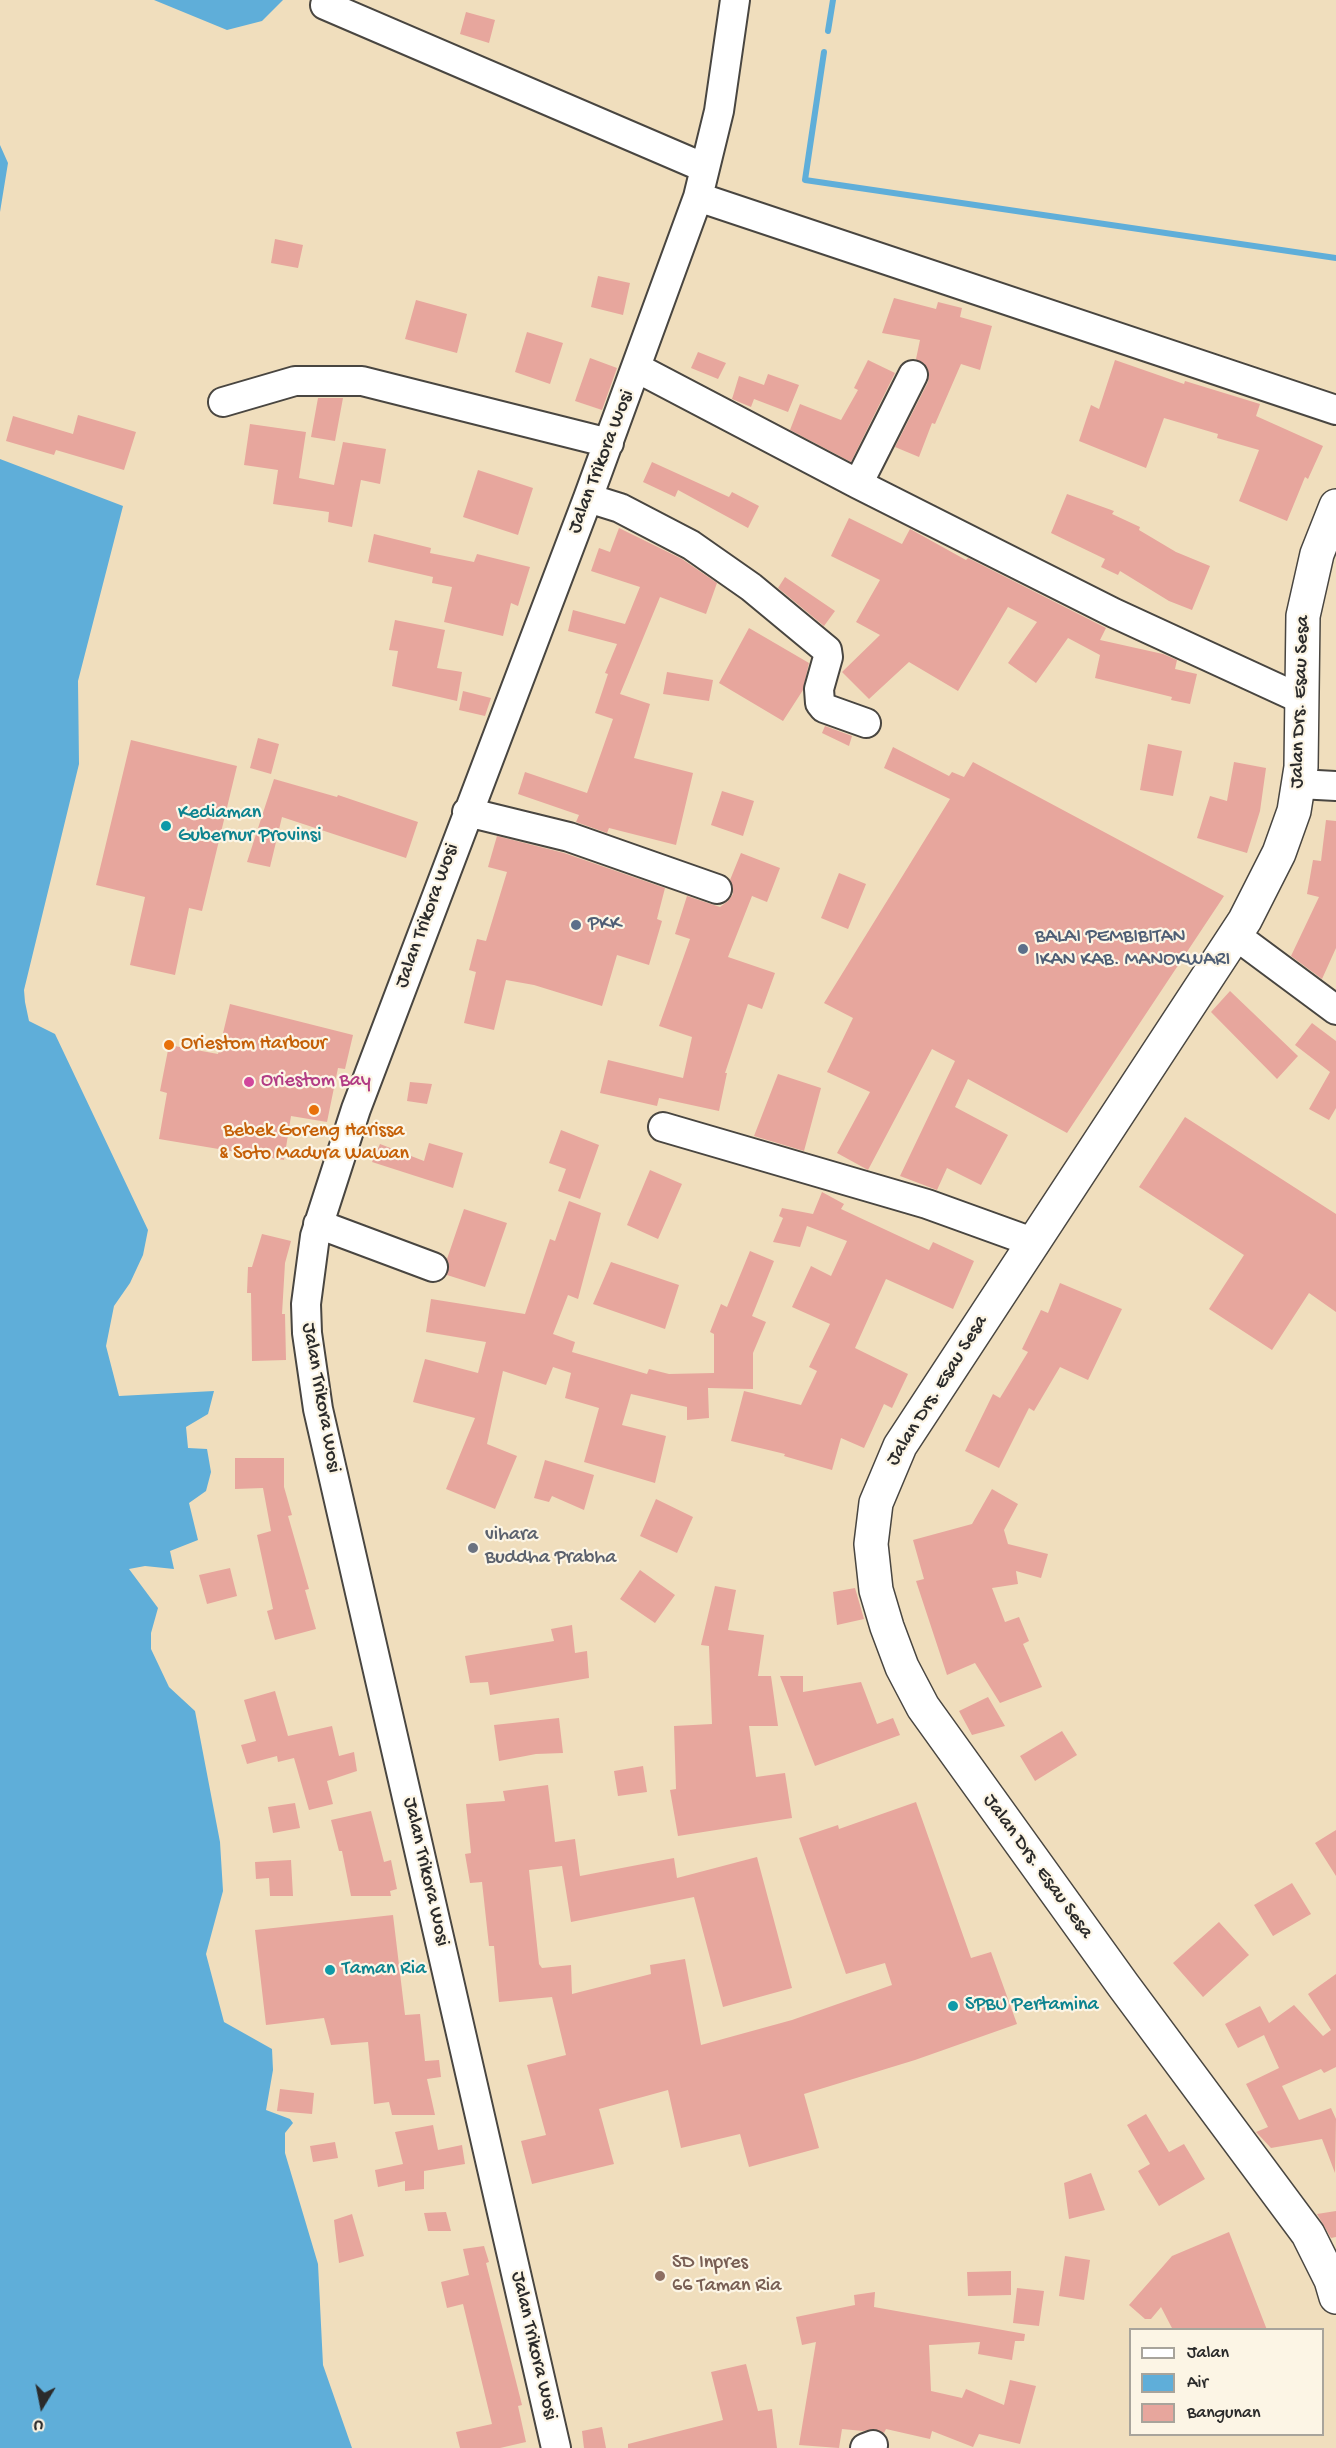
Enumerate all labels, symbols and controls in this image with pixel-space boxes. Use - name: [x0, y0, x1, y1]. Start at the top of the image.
- street label: Jalan Trikora Wosi: [564, 387, 640, 537]
- street label: Jalan Drs. Esau Sesa: [1286, 615, 1316, 789]
- place label: Kediaman Gubernur Provinsi: [178, 802, 322, 849]
- marker: Kediaman Gubernur Provinsi: [159, 819, 173, 833]
- street label: Jalan Trikora Wosi: [391, 841, 465, 991]
- place label: PKK: [588, 913, 621, 937]
- marker: PKK: [569, 918, 583, 932]
- place label: BALAI PEMBIBITAN IKAN KAB. MANOKWARI: [1035, 926, 1230, 973]
- marker: BALAI PEMBIBITAN IKAN KAB. MANOKWARI: [1016, 942, 1030, 956]
- place label: Oriestom Harbour: [181, 1033, 327, 1057]
- marker: Oriestom Harbour: [162, 1038, 176, 1052]
- place label: Oriestom Bay: [261, 1070, 371, 1094]
- marker: Oriestom Bay: [242, 1075, 256, 1089]
- marker: Bebek Goreng Harissa & Soto Madura Wawan: [307, 1103, 321, 1117]
- place label: Bebek Goreng Harissa & Soto Madura Wawan: [219, 1120, 409, 1167]
- street label: Jalan Drs. Esau Sesa: [882, 1311, 994, 1471]
- street label: Jalan Trikora Wosi: [295, 1321, 345, 1475]
- place label: vihara Buddha Prabha: [485, 1524, 616, 1571]
- marker: vihara Buddha Prabha: [466, 1541, 480, 1555]
- street label: Jalan Drs. Esau Sesa: [976, 1790, 1098, 1944]
- street label: Jalan Trikora Wosi: [396, 1795, 454, 1949]
- place label: Taman Ria: [342, 1958, 426, 1982]
- marker: Taman Ria: [323, 1963, 337, 1977]
- place label: SPBU Pertamina: [965, 1994, 1099, 2018]
- marker: SPBU Pertamina: [946, 1999, 960, 2013]
- place label: SD Inpres 66 Taman Ria: [672, 2252, 781, 2299]
- street label: Jalan Trikora Wosi: [504, 2269, 562, 2423]
- marker: SD Inpres 66 Taman Ria: [653, 2269, 667, 2283]
- legend: [1129, 2328, 1324, 2436]
- text: Jalan: [1187, 2343, 1229, 2364]
- text: Air: [1187, 2373, 1208, 2394]
- north arrow: [12, 2376, 72, 2436]
- text: Bangunan: [1187, 2403, 1261, 2424]
- text: U: [33, 2414, 45, 2434]

